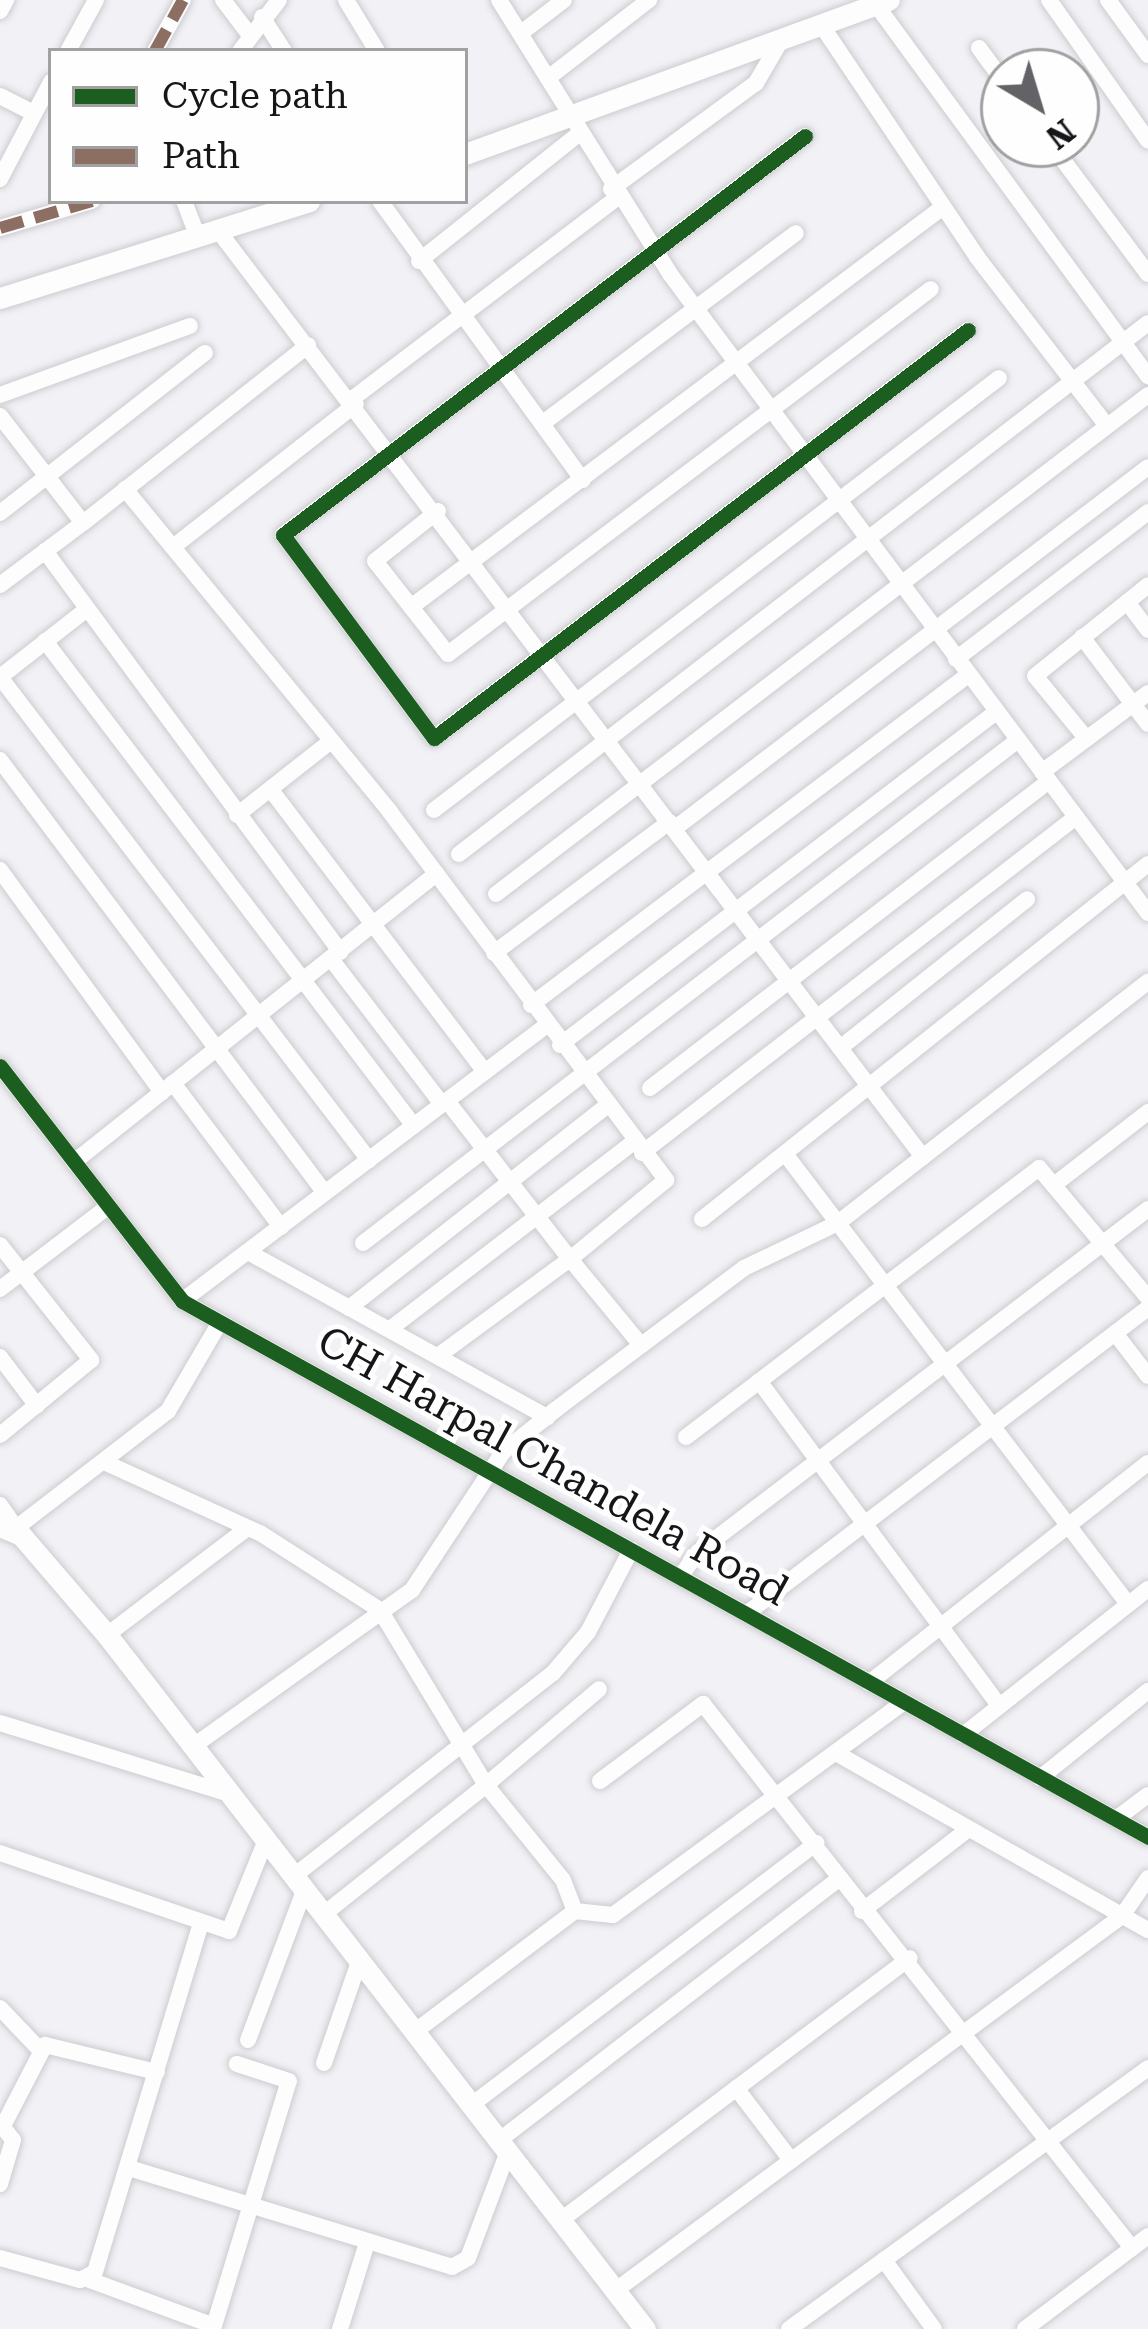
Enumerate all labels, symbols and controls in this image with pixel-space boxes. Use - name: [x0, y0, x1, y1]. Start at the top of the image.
- legend: [48, 48, 468, 204]
- north arrow: [980, 48, 1100, 168]
- text: Cycle path: [162, 75, 348, 117]
- text: N: [1039, 111, 1083, 158]
- text: Path: [162, 135, 240, 177]
- street label: CH Harpal Chandela Road: [309, 1315, 797, 1617]

